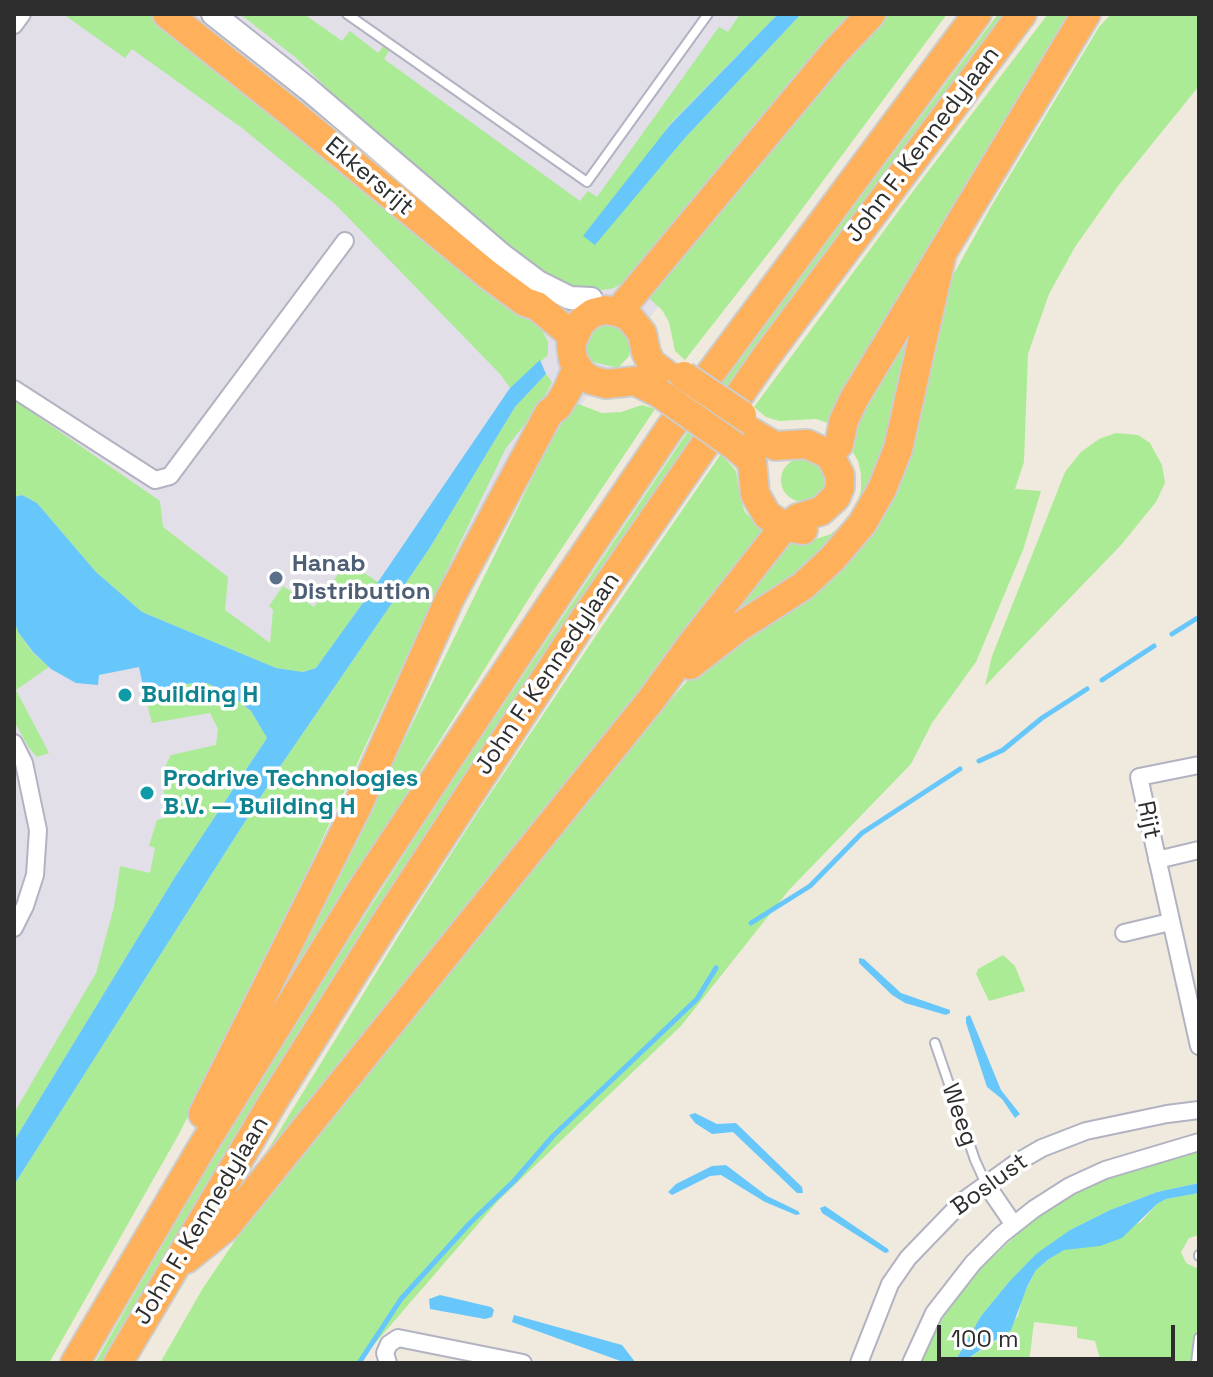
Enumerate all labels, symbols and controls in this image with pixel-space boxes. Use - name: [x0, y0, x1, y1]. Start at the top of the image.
- street label: John F. Kennedylaan: [840, 41, 1006, 249]
- street label: Ekkersrijt: [319, 132, 419, 222]
- place label: Hanab Distribution: [292, 550, 430, 606]
- street label: John F. Kennedylaan: [470, 567, 626, 781]
- marker: Hanab Distribution: [267, 569, 285, 587]
- place label: Building H: [141, 681, 258, 709]
- marker: Building H: [116, 686, 134, 704]
- place label: Prodrive Technologies B.V. — Building H: [163, 765, 418, 821]
- marker: Prodrive Technologies B.V. — Building H: [138, 784, 156, 802]
- street label: Rijt: [1130, 798, 1166, 842]
- street label: Weeg: [935, 1080, 983, 1150]
- street label: John F. Kennedylaan: [128, 1112, 276, 1330]
- street label: Boslust: [946, 1148, 1034, 1222]
- scale bar: [941, 1309, 1179, 1359]
- text: 100 m: [951, 1323, 1019, 1354]

